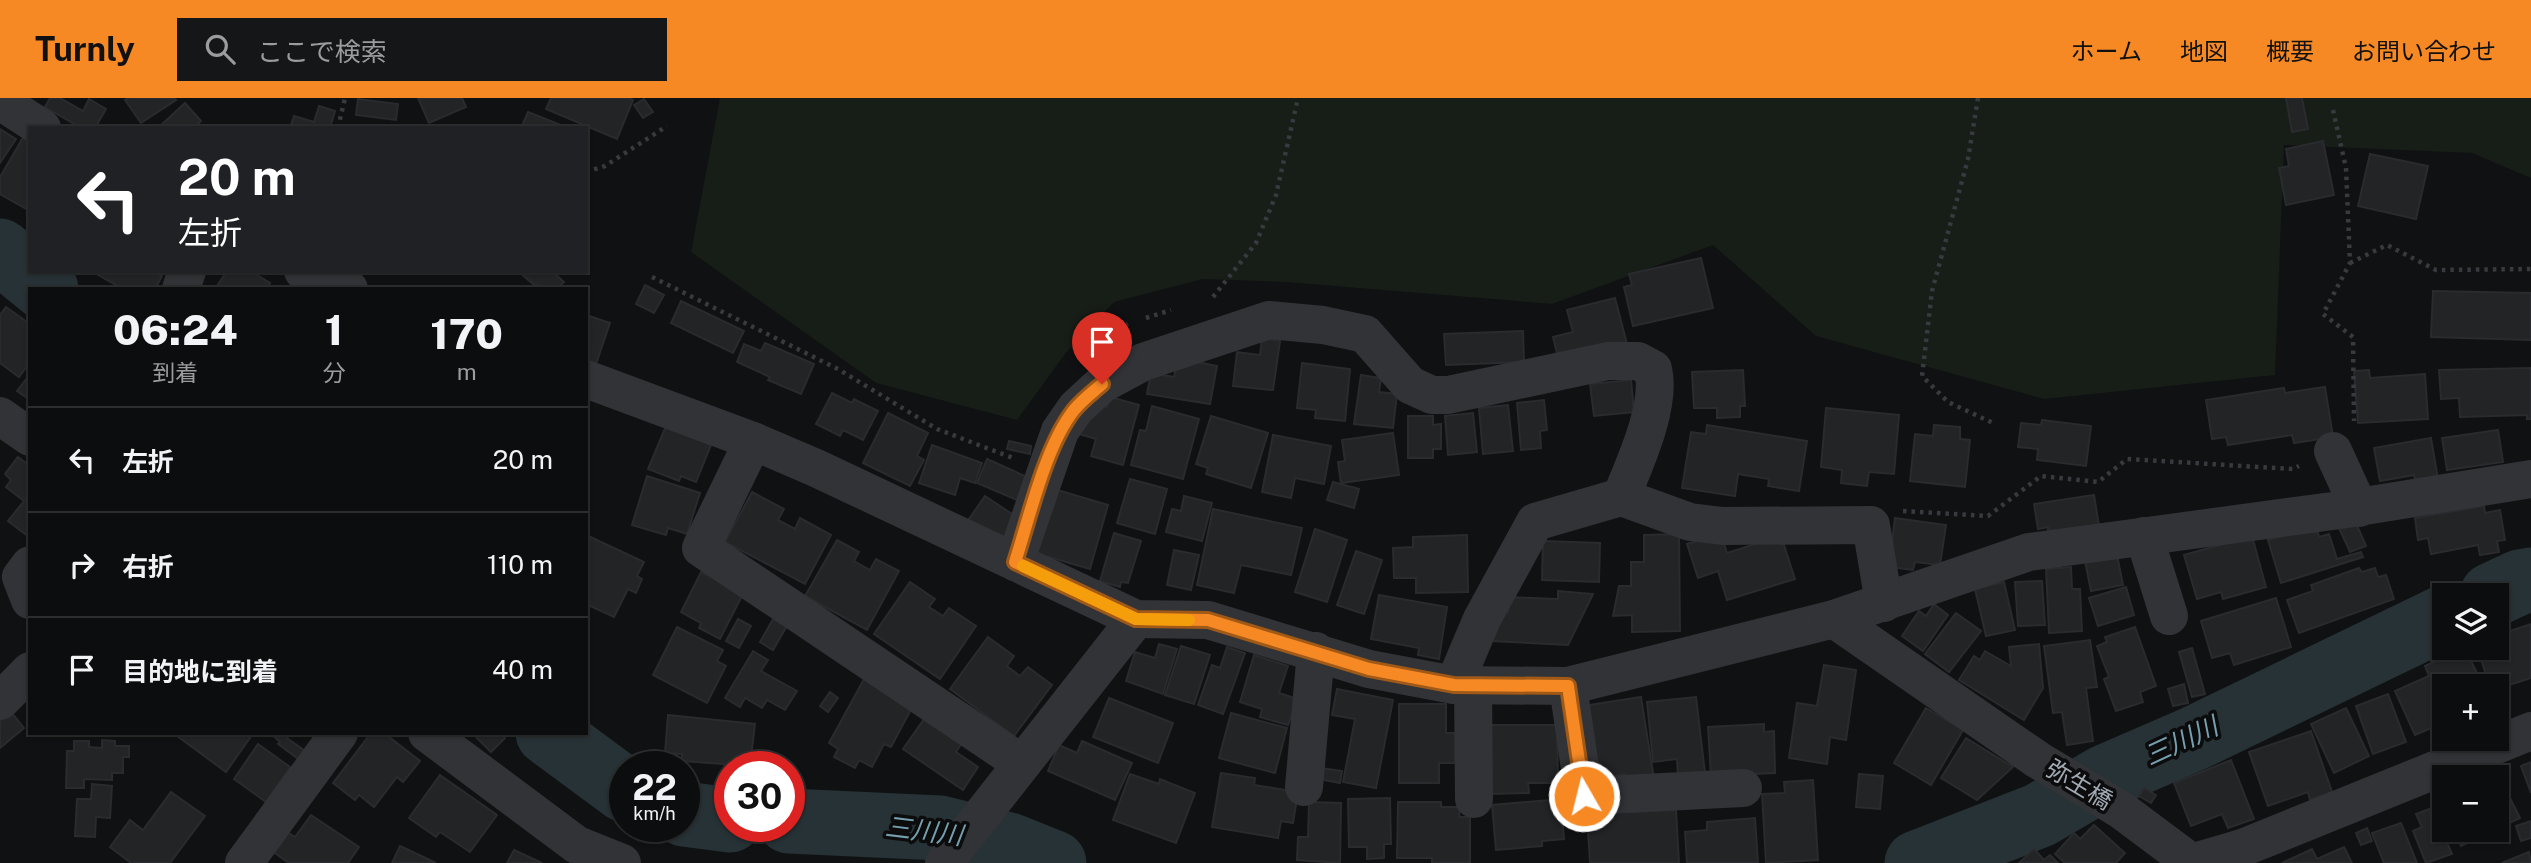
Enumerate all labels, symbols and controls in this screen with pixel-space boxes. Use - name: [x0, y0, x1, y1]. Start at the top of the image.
- search box: [177, 18, 667, 81]
- text: Turnly: [35, 30, 135, 68]
- icon: search: [201, 30, 239, 68]
- text: ここで検索: [257, 36, 387, 67]
- text: ホーム: [2071, 37, 2142, 65]
- text: 地図: [2180, 37, 2228, 65]
- text: 概要: [2266, 37, 2314, 65]
- text: お問い合わせ: [2352, 37, 2496, 65]
- text: 20 m: [178, 148, 296, 206]
- icon: left: [63, 154, 154, 245]
- text: 左折: [178, 214, 242, 251]
- text: 06:24: [113, 305, 238, 354]
- text: 1: [325, 305, 343, 354]
- text: 170: [430, 309, 503, 358]
- pin: [1072, 312, 1132, 384]
- icon: arrive: [1083, 323, 1121, 361]
- text: m: [457, 358, 477, 385]
- text: 到着: [152, 359, 198, 386]
- text: 分: [322, 359, 345, 386]
- icon: left: [63, 441, 101, 479]
- text: 20 m: [493, 444, 553, 475]
- text: 左折: [122, 446, 174, 477]
- icon: right: [63, 546, 101, 584]
- text: 110 m: [487, 549, 553, 580]
- text: 右折: [122, 551, 174, 582]
- map controls: [2432, 583, 2509, 842]
- button: layers: [2432, 583, 2509, 660]
- icon: arrive: [63, 651, 101, 689]
- text: 40 m: [492, 654, 553, 685]
- text: 目的地に到着: [122, 656, 278, 687]
- button: +: [2432, 674, 2509, 751]
- water label: 三川川: [2139, 709, 2225, 771]
- speed limit sign: 30: [714, 751, 805, 842]
- street label: 弥生橋: [2041, 754, 2118, 815]
- position arrow: [1547, 759, 1621, 833]
- button: −: [2432, 765, 2509, 842]
- text: 22: [632, 767, 677, 808]
- text: km/h: [633, 803, 676, 824]
- water label: 三川川: [883, 810, 968, 851]

